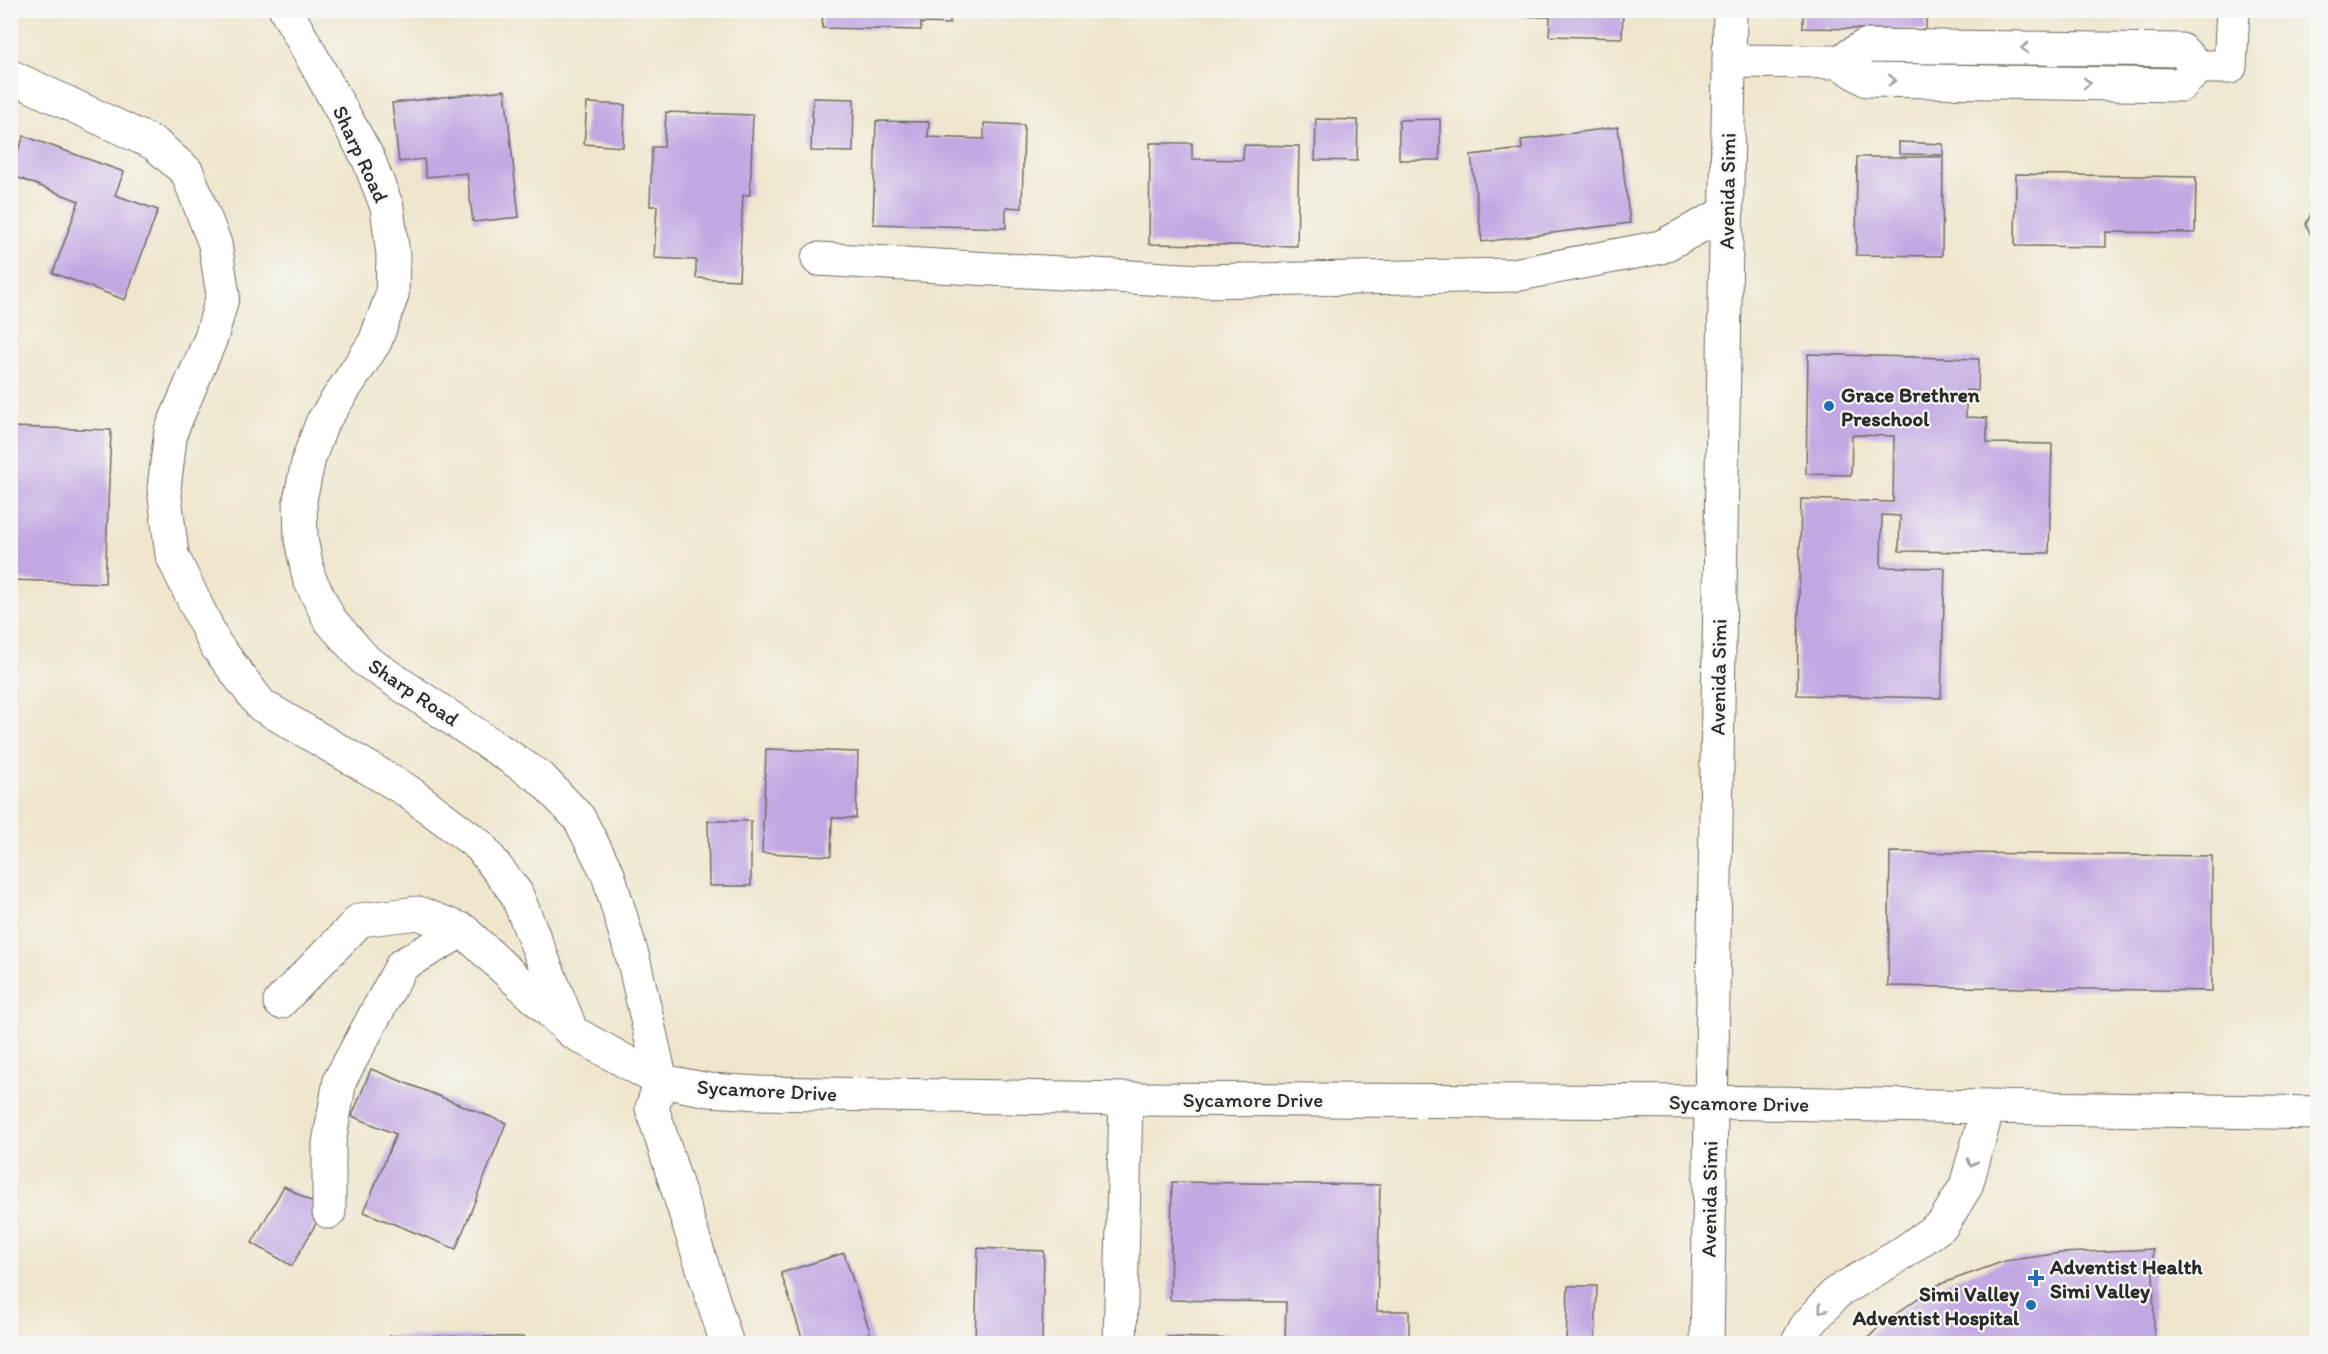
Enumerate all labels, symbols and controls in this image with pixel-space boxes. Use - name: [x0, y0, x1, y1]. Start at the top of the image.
- one-way arrow: [2020, 42, 2029, 54]
- one-way arrow: [1888, 74, 1897, 86]
- one-way arrow: [2083, 77, 2092, 89]
- street label: Sharp Road: [328, 102, 394, 207]
- street label: Avenida Simi: [1713, 132, 1741, 250]
- place label: Grace Brethren Preschool: [1841, 382, 1980, 431]
- marker: Grace Brethren Preschool: [1822, 399, 1836, 413]
- street label: Avenida Simi: [1704, 618, 1732, 736]
- street label: Sharp Road: [364, 653, 464, 732]
- street label: Sycamore Drive: [696, 1074, 838, 1106]
- street label: Sycamore Drive: [1183, 1087, 1323, 1112]
- street label: Sycamore Drive: [1669, 1089, 1809, 1117]
- street label: Avenida Simi: [1695, 1140, 1723, 1258]
- one-way arrow: [1967, 1157, 1979, 1168]
- place label: Adventist Health Simi Valley: [2049, 1254, 2203, 1304]
- marker: Adventist Health Simi Valley: [2027, 1269, 2045, 1287]
- place label: Simi Valley Adventist Hospital: [1852, 1281, 2020, 1331]
- marker: Simi Valley Adventist Hospital: [2024, 1298, 2038, 1312]
- one-way arrow: [1818, 1302, 1829, 1312]

